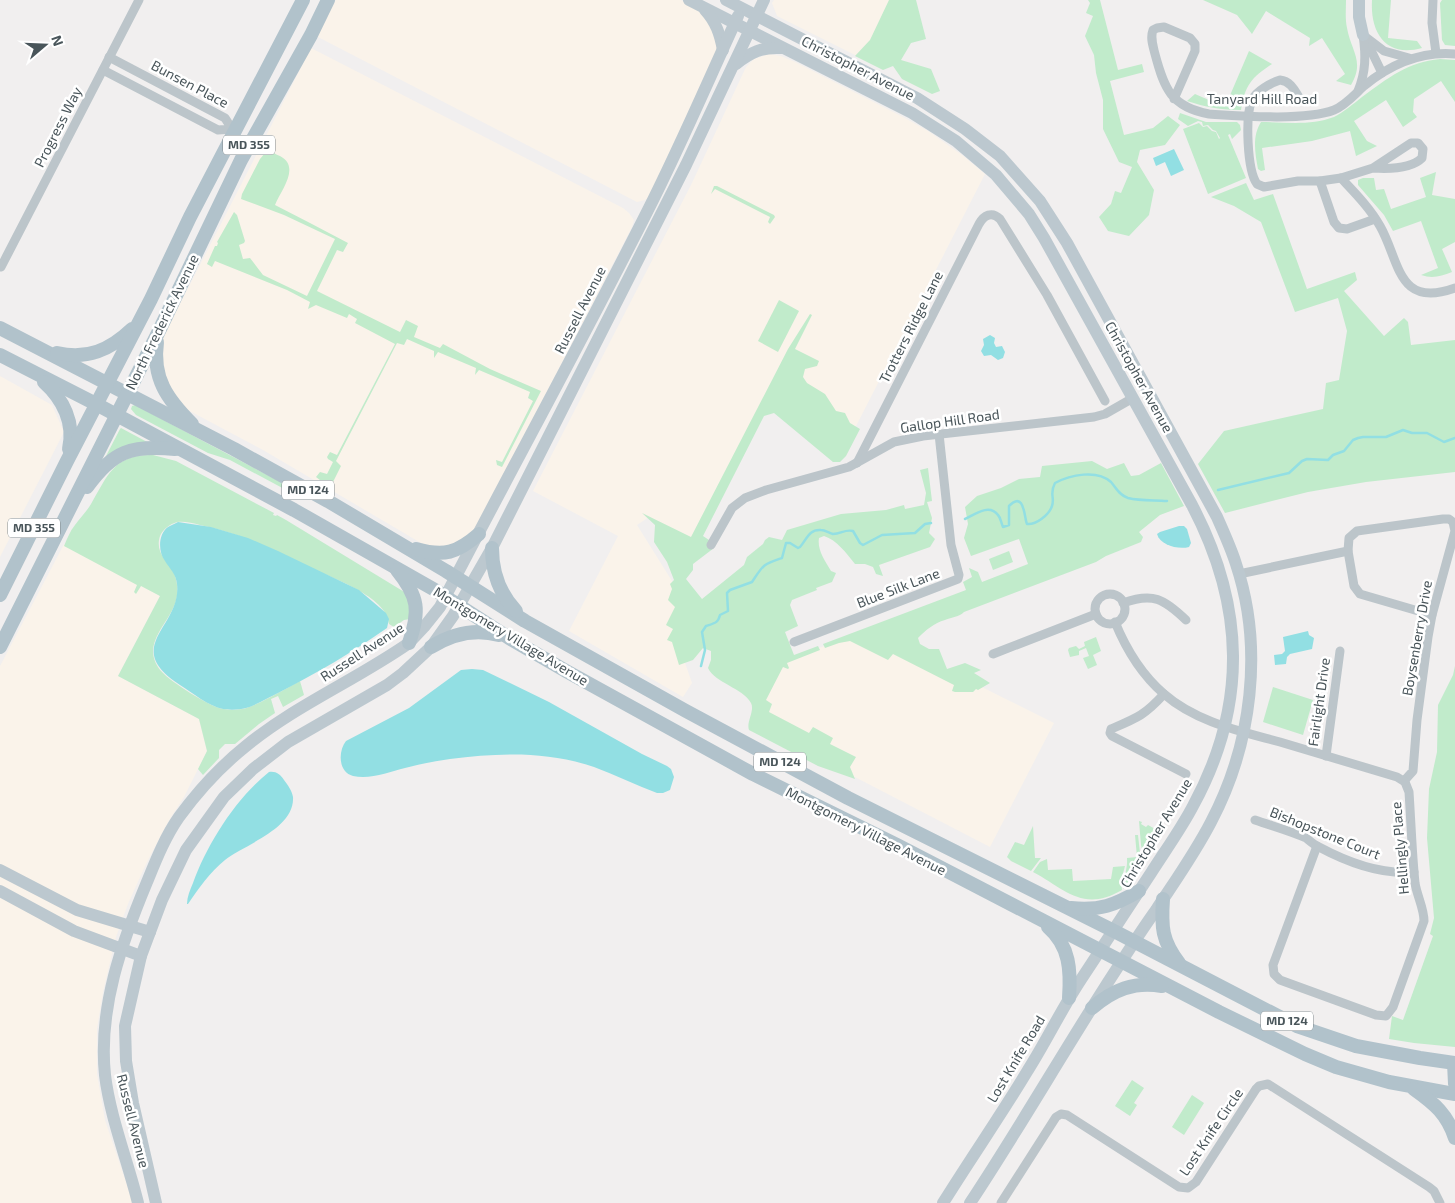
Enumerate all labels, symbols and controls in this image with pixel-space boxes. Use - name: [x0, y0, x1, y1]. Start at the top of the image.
- north arrow: [20, 20, 70, 70]
- street label: Christopher Avenue: [799, 32, 918, 103]
- text: N: [48, 33, 67, 48]
- street label: Bunsen Place: [149, 56, 232, 111]
- street label: Progress Way: [30, 83, 85, 170]
- street label: Tanyard Hill Road: [1207, 90, 1317, 107]
- road number: MD 355: [223, 136, 275, 154]
- street label: North Frederick Avenue: [121, 251, 202, 392]
- street label: Russell Avenue: [550, 263, 609, 356]
- street label: Trotters Ridge Lane: [875, 268, 946, 386]
- street label: Christopher Avenue: [1102, 318, 1177, 435]
- street label: Gallop Hill Road: [899, 405, 1001, 436]
- road number: MD 124: [282, 480, 334, 500]
- road number: MD 355: [8, 518, 60, 538]
- street label: Blue Silk Lane: [854, 564, 942, 611]
- street label: Boysenberry Drive: [1398, 579, 1435, 697]
- street label: Montgomery Village Avenue: [431, 583, 592, 689]
- street label: Russell Avenue: [317, 618, 407, 685]
- street label: Fairlight Drive: [1304, 657, 1333, 747]
- road number: MD 124: [754, 752, 806, 772]
- street label: Christopher Avenue: [1116, 775, 1195, 890]
- street label: Montgomery Village Avenue: [783, 783, 949, 878]
- street label: Hellingly Place: [1387, 801, 1412, 895]
- street label: Bishopstone Court: [1268, 803, 1383, 862]
- road number: MD 124: [1261, 1011, 1313, 1030]
- street label: Lost Knife Road: [983, 1012, 1048, 1105]
- street label: Russell Avenue: [114, 1072, 153, 1170]
- street label: Lost Knife Circle: [1175, 1085, 1246, 1179]

